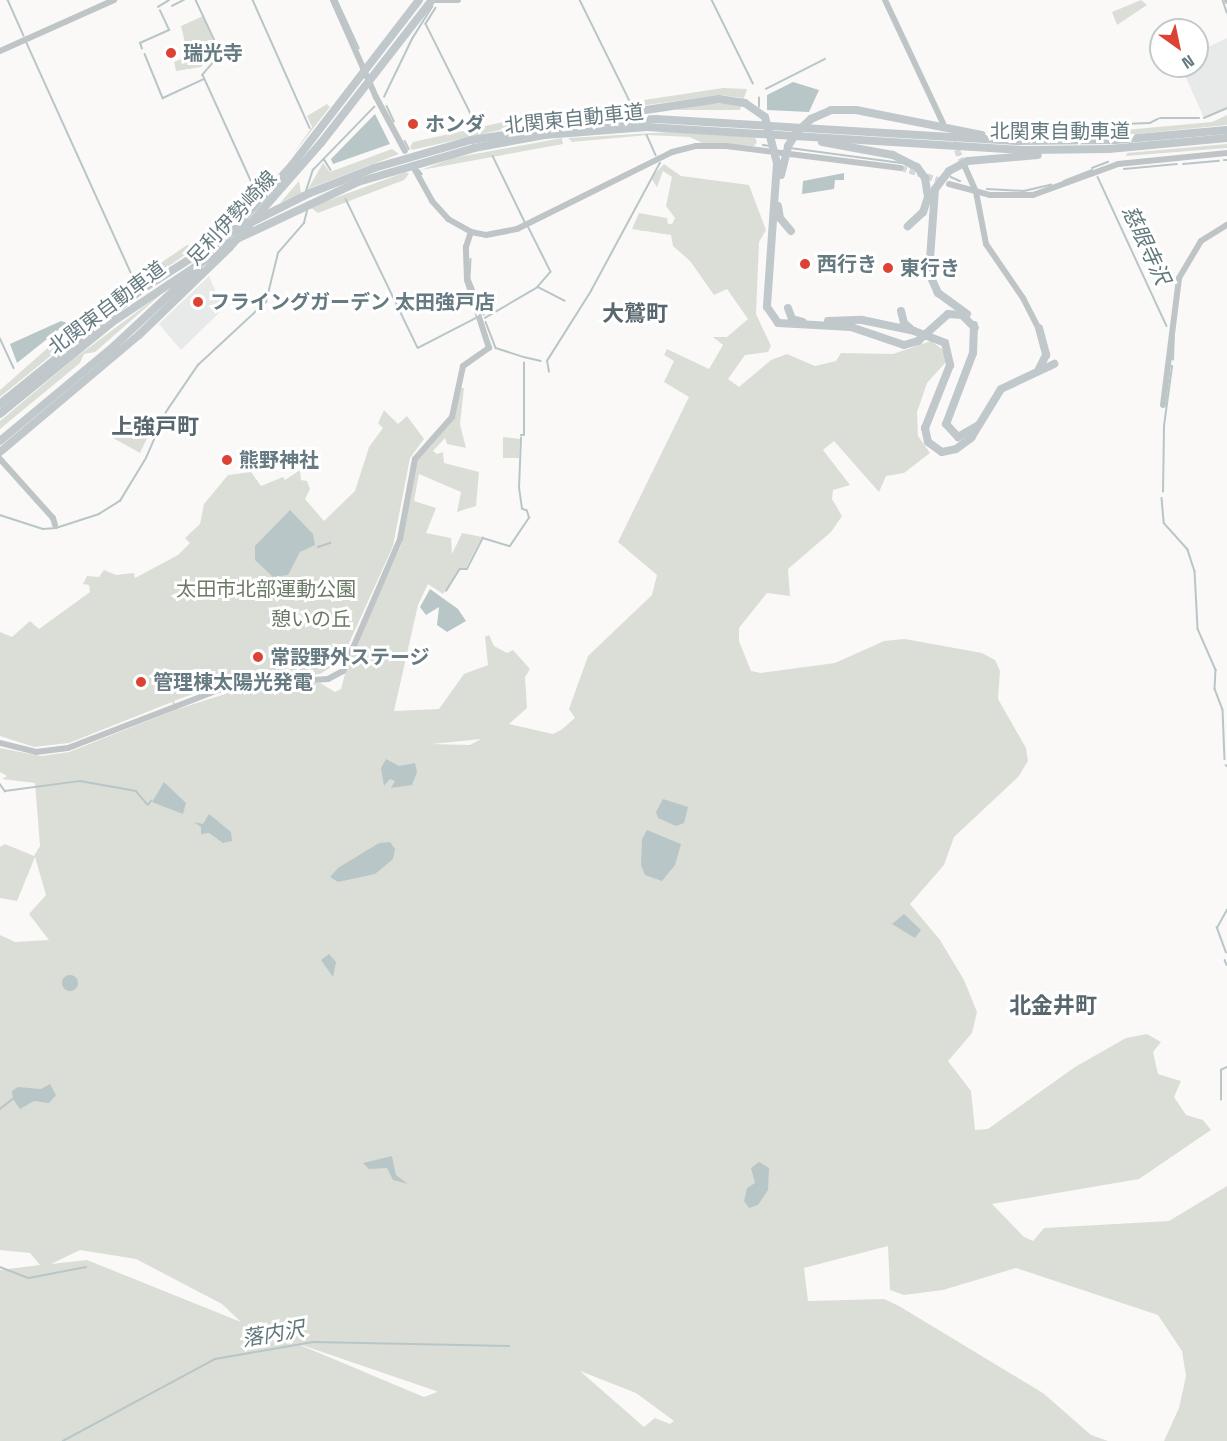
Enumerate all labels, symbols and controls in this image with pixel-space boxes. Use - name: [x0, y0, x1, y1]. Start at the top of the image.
- north arrow: [1149, 18, 1209, 78]
- place label: 瑞光寺: [183, 41, 243, 65]
- marker: 瑞光寺: [164, 46, 178, 60]
- text: N: [1178, 50, 1198, 74]
- street label: 北関東自動車道: [503, 100, 645, 138]
- place label: ホンダ: [425, 112, 485, 136]
- marker: ホンダ: [406, 117, 420, 131]
- street label: 北関東自動車道: [990, 119, 1130, 143]
- street label: 足利伊勢崎線: [182, 166, 282, 270]
- water label: 慈眼寺沢: [1117, 202, 1175, 288]
- place label: 西行き: [817, 252, 877, 276]
- street label: 北関東自動車道: [44, 256, 170, 360]
- place label: 東行き: [900, 256, 960, 280]
- marker: 西行き: [798, 257, 812, 271]
- marker: 東行き: [881, 261, 895, 275]
- place label: フライングガーデン 太田強戸店: [210, 290, 495, 314]
- marker: フライングガーデン 太田強戸店: [191, 295, 205, 309]
- district label: 大鷲町: [602, 301, 668, 327]
- district label: 上強戸町: [111, 414, 199, 440]
- place label: 熊野神社: [239, 448, 319, 472]
- marker: 熊野神社: [220, 453, 234, 467]
- park label: 太田市北部運動公園: [176, 577, 356, 601]
- park label: 憩いの丘: [271, 607, 351, 631]
- place label: 常設野外ステージ: [270, 645, 430, 669]
- marker: 常設野外ステージ: [251, 650, 265, 664]
- place label: 管理棟太陽光発電: [153, 670, 313, 694]
- marker: 管理棟太陽光発電: [134, 675, 148, 689]
- district label: 北金井町: [1009, 993, 1097, 1019]
- water label: 落内沢: [240, 1316, 306, 1352]

